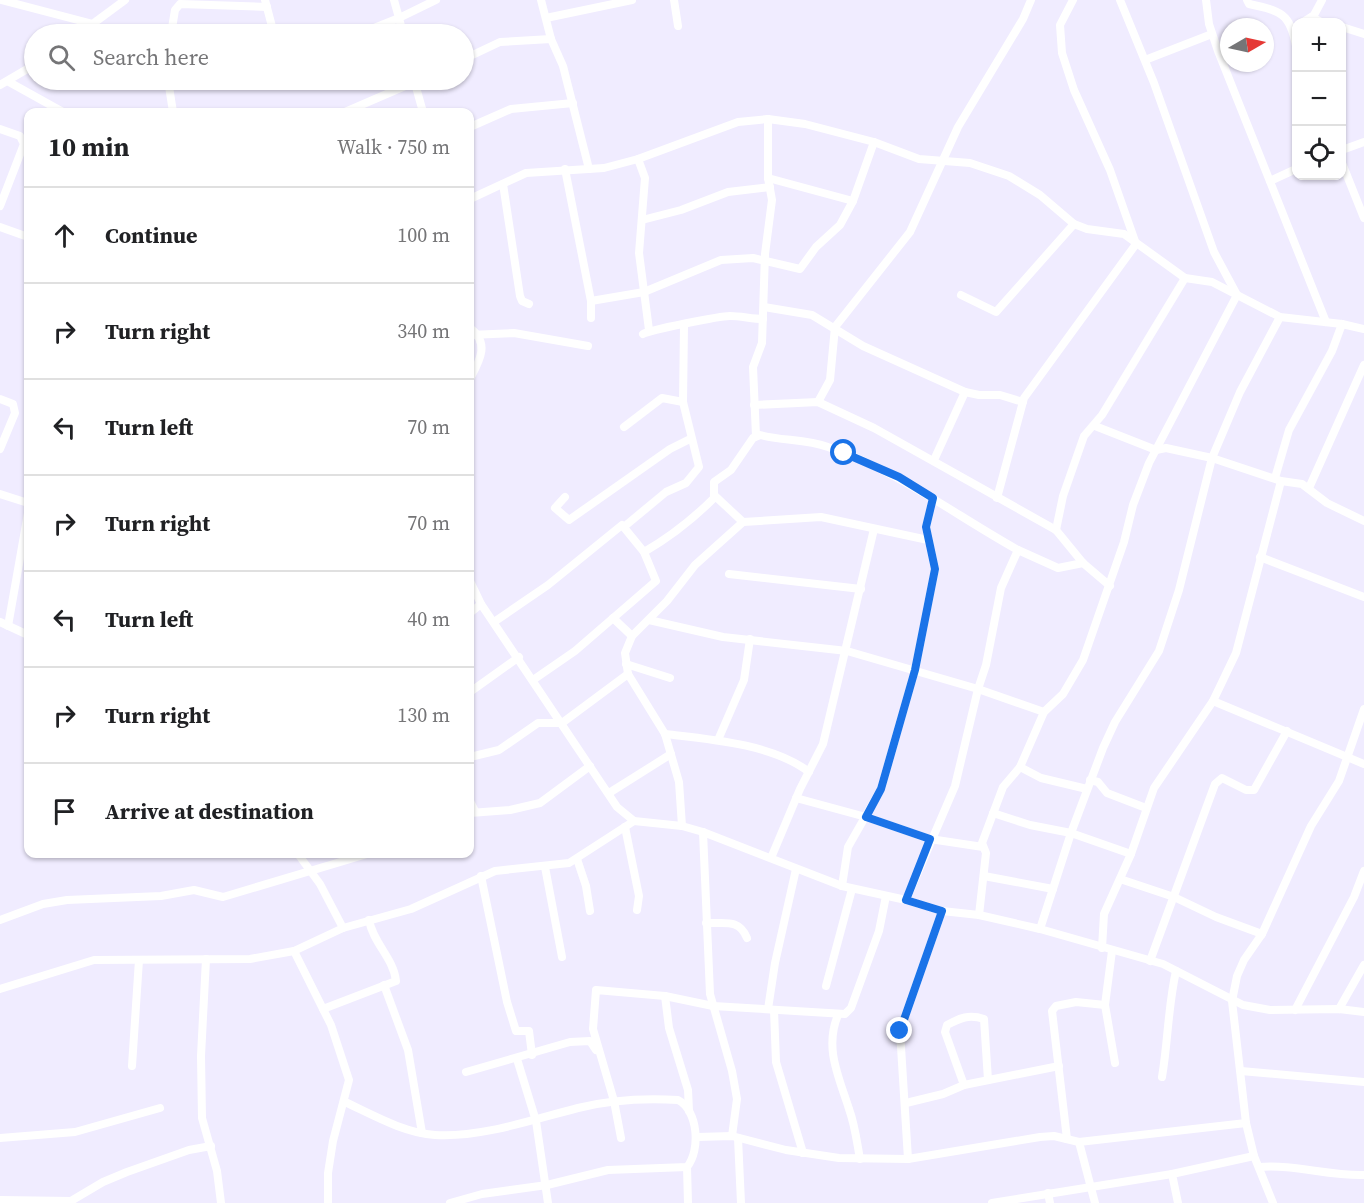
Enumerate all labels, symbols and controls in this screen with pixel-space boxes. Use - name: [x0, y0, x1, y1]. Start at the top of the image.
- north arrow: [1220, 18, 1274, 72]
- map controls: [1292, 18, 1346, 180]
- button: +: [1292, 18, 1346, 72]
- search box: [24, 24, 474, 90]
- icon: search: [45, 41, 78, 74]
- text: Search here: [93, 42, 209, 72]
- button: −: [1292, 72, 1346, 126]
- button: locate: [1292, 126, 1346, 180]
- text: 10 min: [48, 129, 130, 165]
- text: Walk · 750 m: [337, 133, 450, 161]
- icon: ahead: [48, 219, 81, 252]
- text: Continue: [105, 220, 198, 250]
- text: 100 m: [397, 221, 450, 249]
- icon: right: [48, 315, 81, 348]
- text: Turn right: [105, 316, 210, 346]
- text: 340 m: [397, 317, 450, 345]
- icon: left: [48, 411, 81, 444]
- text: Turn left: [105, 412, 193, 442]
- text: 70 m: [407, 413, 450, 441]
- route start: [830, 439, 856, 465]
- icon: right: [48, 507, 81, 540]
- text: Turn right: [105, 508, 210, 538]
- text: 70 m: [407, 509, 450, 537]
- icon: left: [48, 603, 81, 636]
- text: Turn left: [105, 604, 193, 634]
- text: 40 m: [407, 605, 450, 633]
- icon: right: [48, 699, 81, 732]
- text: Turn right: [105, 700, 210, 730]
- text: 130 m: [397, 701, 450, 729]
- icon: arrive: [48, 795, 81, 828]
- text: Arrive at destination: [105, 796, 314, 826]
- route end: [886, 1017, 912, 1043]

